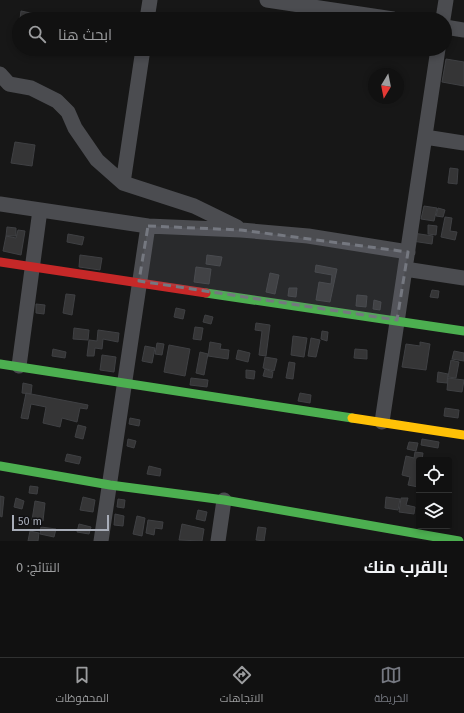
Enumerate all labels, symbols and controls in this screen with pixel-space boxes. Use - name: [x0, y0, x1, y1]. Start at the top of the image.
- search box: [12, 12, 452, 56]
- icon: search: [26, 23, 48, 45]
- text: ابحث هنا: [58, 26, 112, 44]
- north arrow: [368, 68, 404, 104]
- map controls: [416, 457, 452, 529]
- button: locate: [416, 457, 452, 493]
- button: layers: [416, 493, 452, 529]
- scale bar: [12, 513, 109, 532]
- text: 50 m: [18, 515, 42, 528]
- text: بالقرب منك: [364, 557, 448, 578]
- text: النتائج: 0: [16, 560, 60, 575]
- tab: المحفوظات: [55, 664, 109, 708]
- tab: الاتجاهات: [220, 664, 263, 708]
- tab: الخريطة: [374, 664, 409, 708]

